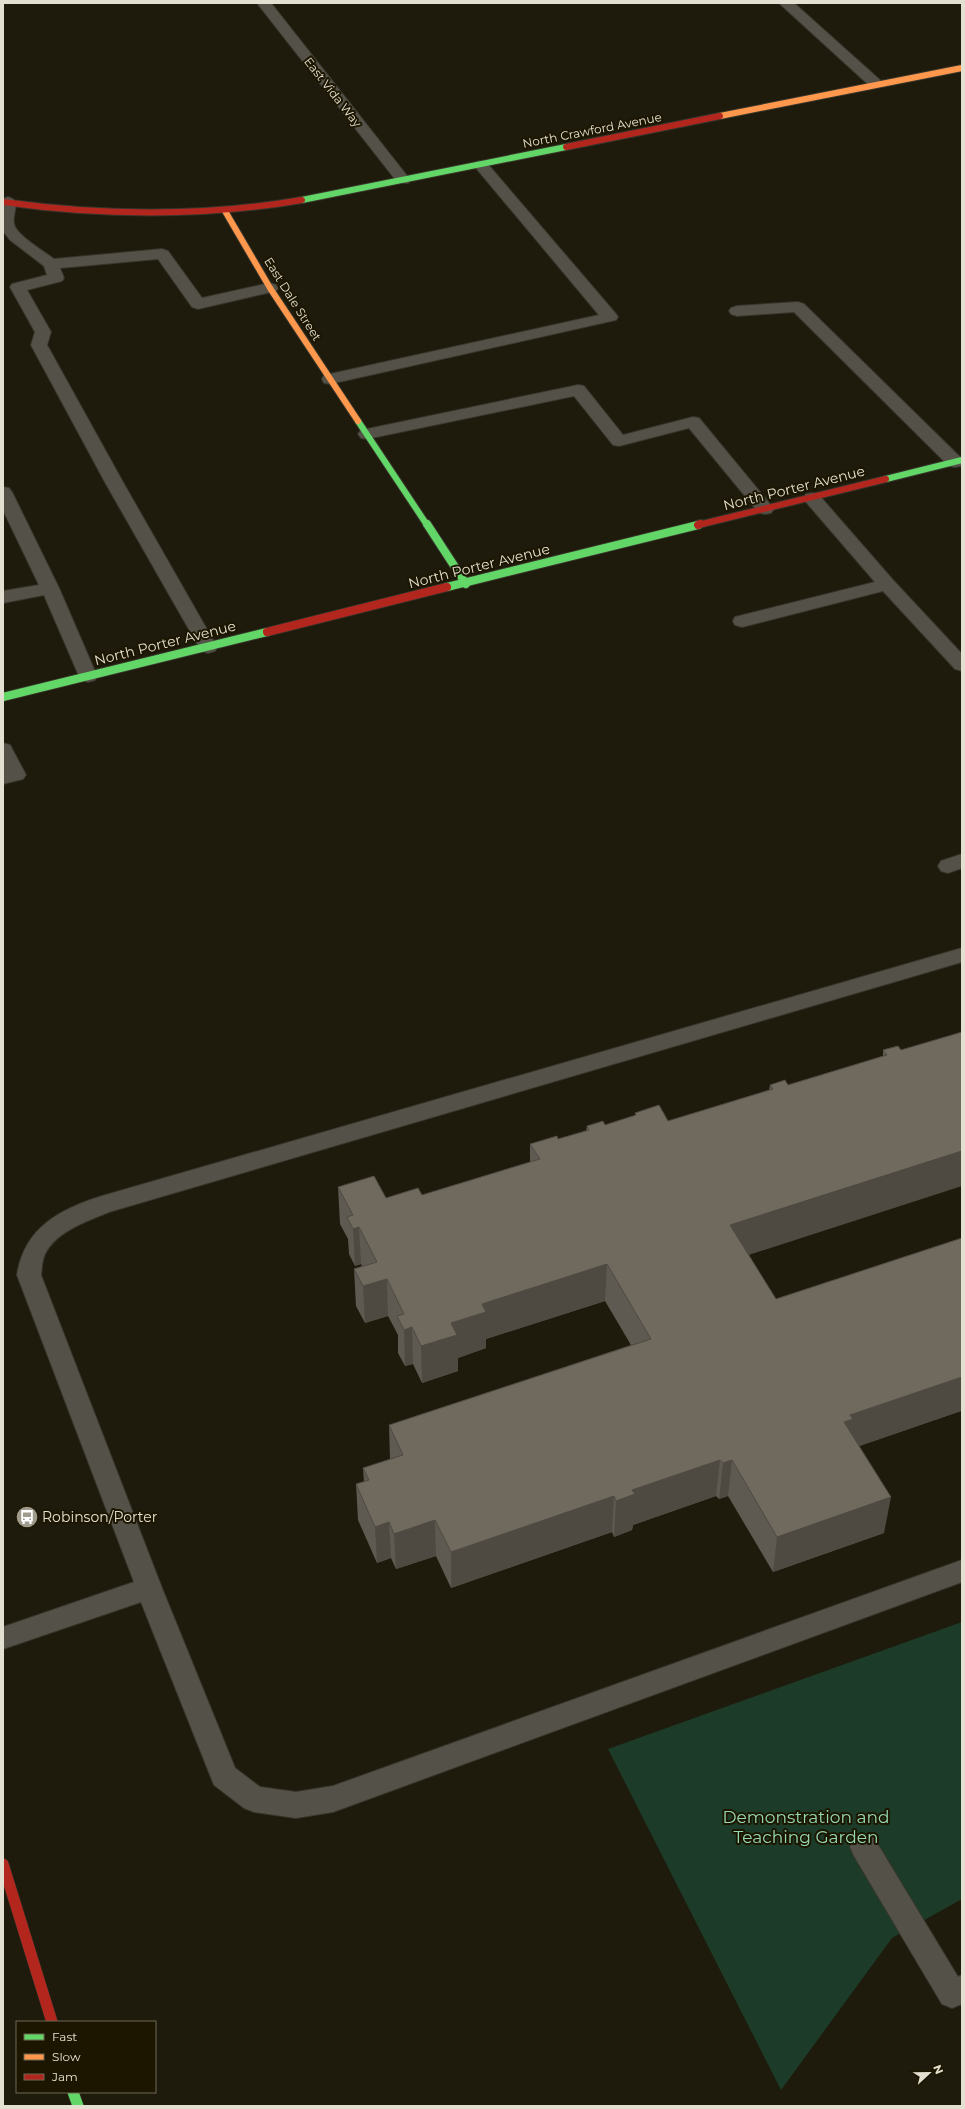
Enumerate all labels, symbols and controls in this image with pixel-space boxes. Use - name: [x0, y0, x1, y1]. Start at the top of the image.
- street label: East Vida Way: [301, 54, 365, 130]
- street label: North Crawford Avenue: [521, 109, 663, 151]
- street label: East Dale Street: [261, 254, 325, 344]
- street label: North Porter Avenue: [721, 462, 867, 514]
- street label: North Porter Avenue: [406, 540, 552, 592]
- street label: North Porter Avenue: [92, 617, 238, 669]
- bus stop icon: Robinson/Porter: [14, 1504, 40, 1530]
- place label: Robinson/Porter: [42, 1508, 158, 1526]
- park label: Demonstration and Teaching Garden: [723, 1807, 889, 1847]
- legend: [16, 2021, 156, 2093]
- text: Fast: [52, 2029, 77, 2044]
- text: Slow: [52, 2049, 81, 2064]
- north arrow: [909, 2053, 949, 2093]
- text: N: [930, 2063, 946, 2076]
- text: Jam: [51, 2069, 78, 2084]

